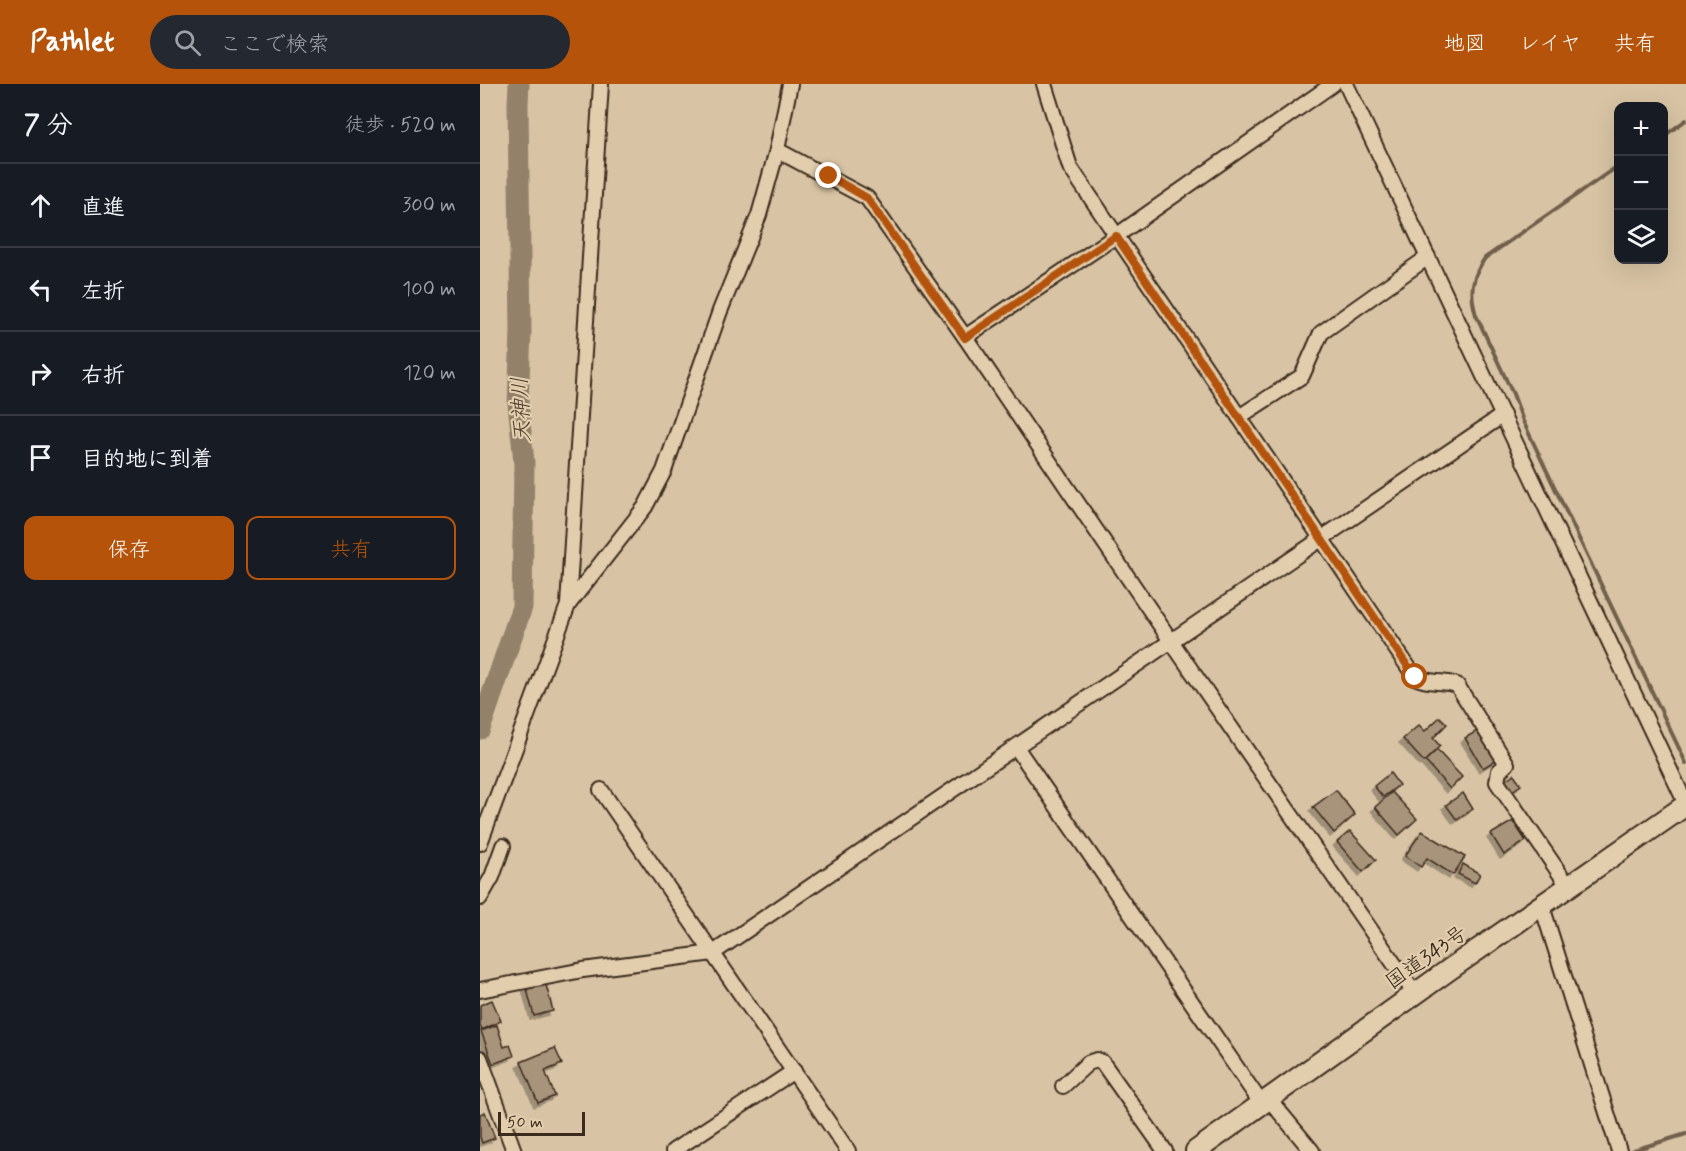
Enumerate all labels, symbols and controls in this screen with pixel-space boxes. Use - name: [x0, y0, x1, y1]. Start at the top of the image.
- search box: [150, 15, 570, 69]
- text: Pathlet: [30, 24, 114, 61]
- icon: search: [171, 26, 204, 59]
- text: 地図: [1444, 30, 1486, 58]
- text: レイヤ: [1519, 30, 1581, 58]
- text: 共有: [1614, 30, 1656, 58]
- text: ここで検索: [219, 31, 329, 59]
- map controls: [1614, 102, 1668, 264]
- button: +: [1614, 102, 1668, 156]
- text: 7 分: [24, 109, 73, 143]
- text: 徒歩 · 520 m: [345, 112, 456, 139]
- button: −: [1614, 156, 1668, 210]
- route end: [815, 162, 841, 188]
- icon: ahead: [24, 189, 57, 222]
- text: 300 m: [402, 192, 456, 219]
- text: 直進: [81, 194, 125, 222]
- button: layers: [1614, 210, 1668, 264]
- icon: left: [24, 273, 57, 306]
- text: 100 m: [402, 276, 456, 303]
- text: 左折: [81, 278, 125, 306]
- icon: right: [24, 357, 57, 390]
- text: 120 m: [403, 360, 456, 387]
- text: 右折: [81, 362, 125, 390]
- water label: 天神川: [506, 376, 538, 444]
- icon: arrive: [24, 441, 57, 474]
- text: 目的地に到着: [81, 446, 213, 474]
- button: 保存: [24, 516, 234, 580]
- button: 共有: [246, 516, 456, 580]
- route start: [1401, 663, 1427, 689]
- street label: 国道343号: [1380, 919, 1473, 996]
- scale bar: [498, 1109, 585, 1136]
- text: 50 m: [507, 1112, 543, 1133]

